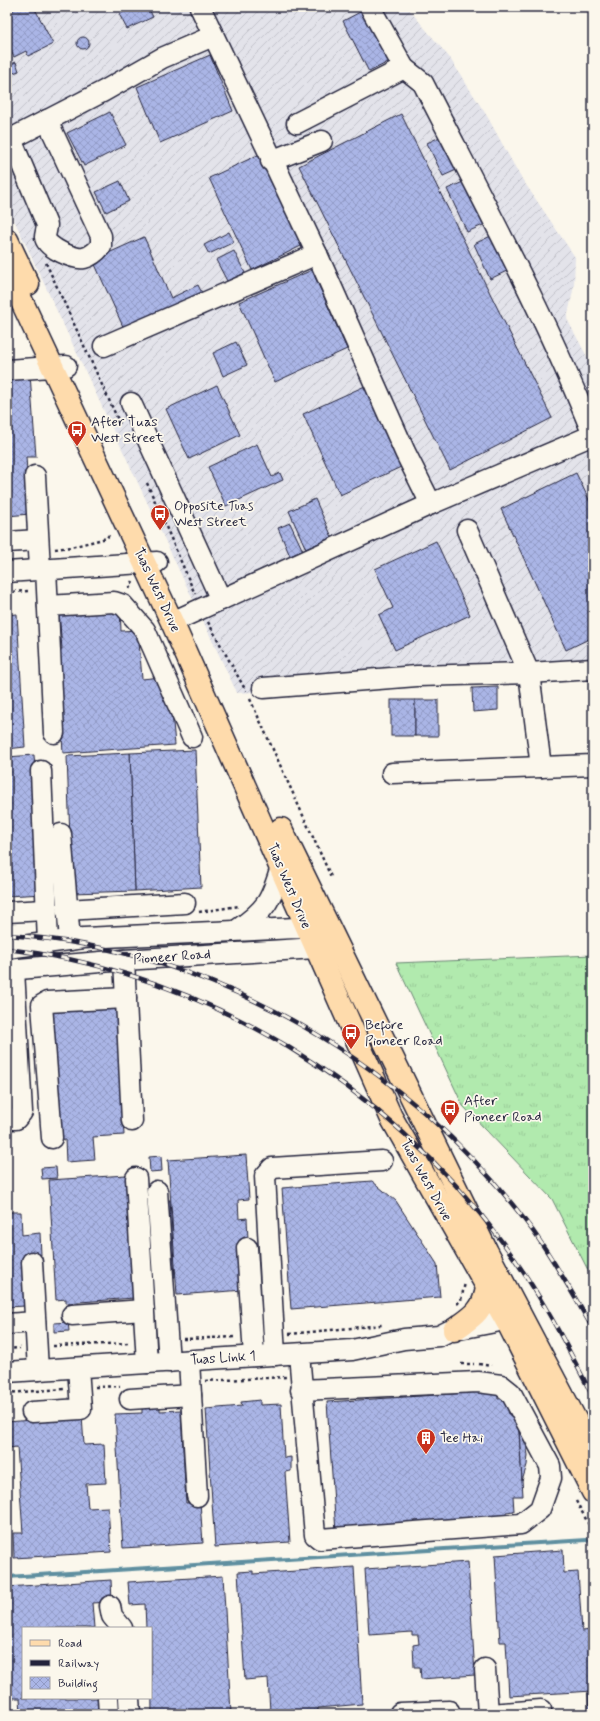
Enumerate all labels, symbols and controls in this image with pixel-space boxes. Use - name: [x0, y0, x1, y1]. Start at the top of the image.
- place label: After Tuas West Street: [91, 413, 164, 447]
- bus stop icon: After Tuas West Street: [66, 419, 88, 447]
- place label: Opposite Tuas West Street: [174, 497, 254, 531]
- bus stop icon: Opposite Tuas West Street: [149, 503, 171, 531]
- street label: Tuas West Drive: [130, 545, 184, 635]
- street label: Tuas West Drive: [263, 840, 315, 932]
- street label: Pioneer Road: [133, 945, 211, 969]
- place label: Before Pioneer Road: [365, 1016, 443, 1050]
- bus stop icon: Before Pioneer Road: [340, 1022, 362, 1050]
- place label: After Pioneer Road: [464, 1092, 542, 1126]
- bus stop icon: After Pioneer Road: [439, 1098, 461, 1126]
- street label: Tuas West Drive: [396, 1136, 456, 1224]
- street label: Tuas Link 1: [190, 1347, 256, 1369]
- building icon: Tee Hai: [415, 1427, 437, 1455]
- place label: Tee Hai: [440, 1429, 483, 1447]
- legend: [22, 1627, 152, 1699]
- text: Road: [58, 1636, 82, 1652]
- text: Railway: [58, 1656, 100, 1672]
- text: Building: [58, 1676, 98, 1693]

